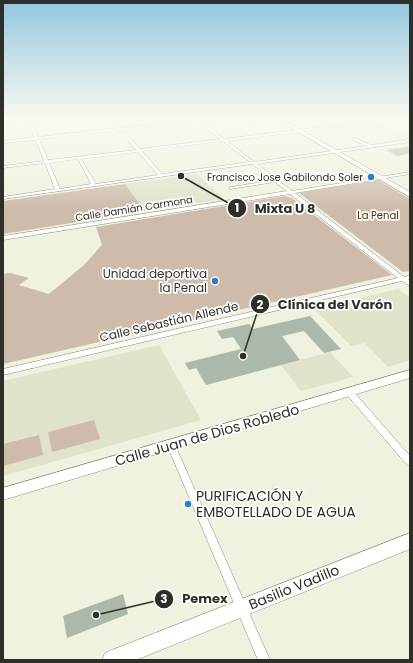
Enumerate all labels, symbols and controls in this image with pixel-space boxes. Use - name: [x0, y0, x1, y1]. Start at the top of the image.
- place label: Francisco Jose Gabilondo Soler: [207, 170, 363, 185]
- marker: Francisco Jose Gabilondo Soler: [366, 172, 376, 182]
- street label: Calle Damián Carmona: [74, 192, 194, 225]
- callout: Mixta U 8: [227, 196, 324, 221]
- text: 1: [235, 199, 239, 216]
- text: Mixta U 8: [255, 199, 315, 218]
- park label: La Penal: [357, 208, 399, 223]
- place label: Unidad deportiva la Penal: [103, 265, 207, 296]
- marker: Unidad deportiva la Penal: [210, 276, 220, 286]
- callout: Clínica del Varón: [250, 292, 400, 317]
- text: Clínica del Varón: [278, 295, 392, 314]
- text: 2: [257, 296, 264, 313]
- street label: Calle Sebastián Allende: [98, 297, 240, 346]
- street label: Calle Juan de Dios Robledo: [113, 399, 302, 471]
- place label: PURIFICACIÓN Y EMBOTELLADO DE AGUA: [196, 486, 356, 522]
- marker: PURIFICACIÓN Y EMBOTELLADO DE AGUA: [183, 499, 193, 509]
- street label: Basilio Vadillo: [246, 560, 342, 614]
- callout: Pemex: [154, 586, 235, 611]
- text: Pemex: [182, 589, 228, 608]
- text: 3: [160, 590, 168, 607]

